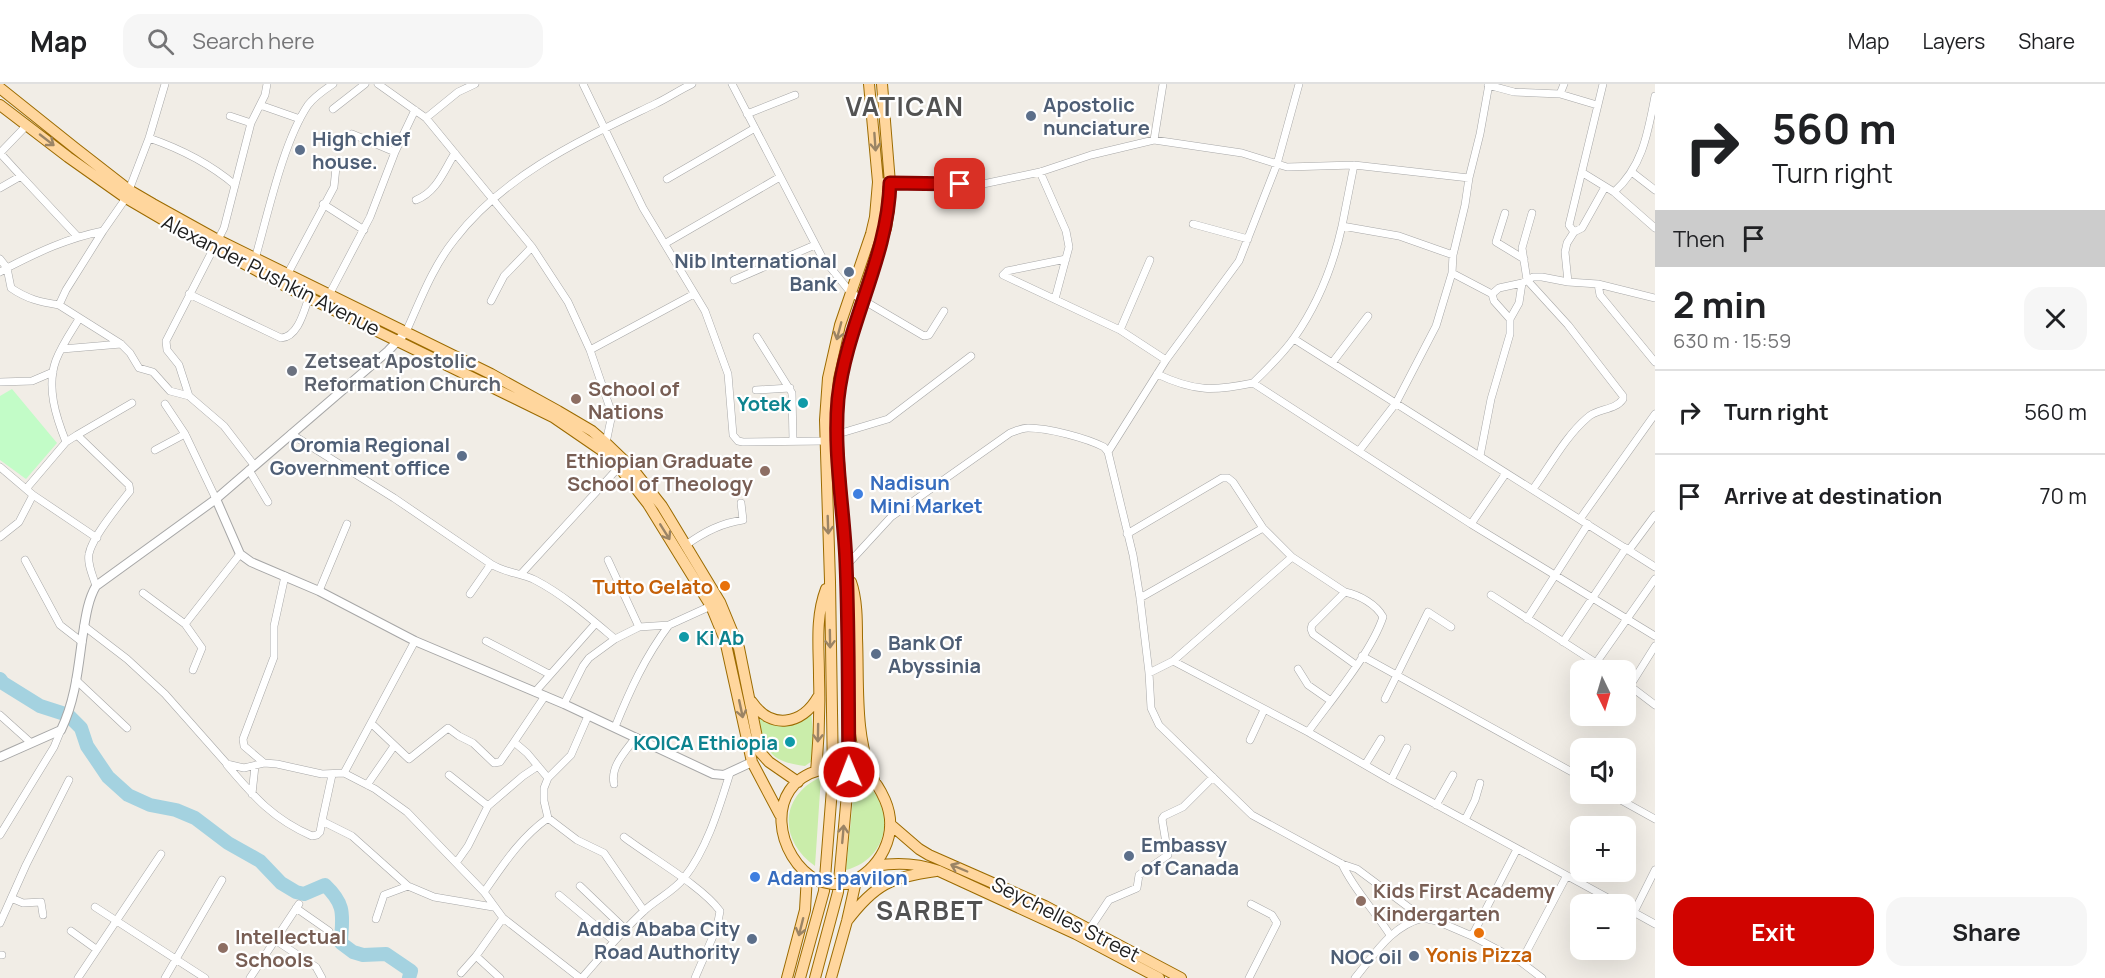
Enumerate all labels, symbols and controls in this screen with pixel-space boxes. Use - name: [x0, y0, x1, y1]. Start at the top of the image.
- search box: [123, 14, 543, 68]
- text: Map: [30, 22, 87, 60]
- icon: search: [144, 25, 177, 58]
- text: Search here: [192, 26, 315, 56]
- text: Map: [1848, 27, 1889, 55]
- text: Layers: [1922, 27, 1985, 55]
- text: Share: [2018, 27, 2075, 55]
- district label: VATICAN: [845, 88, 965, 124]
- place label: Apostolic nunciature: [1043, 91, 1150, 141]
- text: 560 m: [1772, 99, 1897, 157]
- icon: right: [1673, 108, 1751, 186]
- marker: Apostolic nunciature: [1024, 109, 1038, 123]
- place label: High chief house.: [312, 125, 411, 175]
- one-way arrow: [870, 132, 881, 152]
- one-way arrow: [38, 134, 54, 147]
- marker: High chief house.: [293, 143, 307, 157]
- text: Turn right: [1772, 154, 1893, 191]
- pin: [934, 158, 985, 209]
- icon: arrive: [943, 167, 976, 200]
- street label: Alexander Pushkin Avenue: [157, 208, 385, 342]
- icon: arrive: [1737, 222, 1770, 255]
- text: Then: [1673, 224, 1725, 254]
- place label: Nib International Bank: [674, 247, 838, 297]
- marker: Nib International Bank: [842, 265, 856, 279]
- text: 2 min: [1673, 280, 1767, 329]
- button: close: [2024, 287, 2087, 350]
- one-way arrow: [833, 321, 844, 340]
- text: 630 m · 15:59: [1673, 327, 1791, 354]
- place label: Zetseat Apostolic Reformation Church: [304, 347, 501, 397]
- marker: Zetseat Apostolic Reformation Church: [285, 364, 299, 378]
- place label: School of Nations: [588, 375, 680, 425]
- place label: Yotek: [737, 390, 792, 417]
- marker: School of Nations: [569, 392, 583, 406]
- marker: Yotek: [796, 396, 810, 410]
- icon: right: [1673, 396, 1706, 429]
- text: Turn right: [1724, 397, 1829, 427]
- text: 560 m: [2024, 397, 2087, 427]
- place label: Oromia Regional Government office: [270, 431, 450, 481]
- place label: Ethiopian Graduate School of Theology: [566, 447, 754, 497]
- marker: Oromia Regional Government office: [455, 449, 469, 463]
- marker: Ethiopian Graduate School of Theology: [758, 464, 772, 478]
- place label: Nadisun Mini Market: [870, 469, 983, 519]
- icon: arrive: [1673, 480, 1706, 513]
- text: Arrive at destination: [1724, 481, 1942, 511]
- text: 70 m: [2039, 481, 2087, 511]
- marker: Nadisun Mini Market: [851, 487, 865, 501]
- one-way arrow: [822, 514, 834, 534]
- one-way arrow: [660, 523, 672, 540]
- place label: Tutto Gelato: [593, 573, 713, 600]
- marker: Tutto Gelato: [718, 579, 732, 593]
- place label: Ki Ab: [696, 624, 744, 651]
- one-way arrow: [825, 629, 836, 649]
- place label: Bank Of Abyssinia: [888, 629, 981, 679]
- marker: Ki Ab: [677, 630, 691, 644]
- marker: Bank Of Abyssinia: [869, 647, 883, 661]
- north arrow: [1570, 660, 1636, 726]
- map controls: [1570, 660, 1636, 960]
- one-way arrow: [736, 699, 747, 718]
- one-way arrow: [812, 723, 824, 743]
- place label: KOICA Ethiopia: [633, 729, 778, 756]
- marker: KOICA Ethiopia: [783, 735, 797, 749]
- button: sound: [1570, 738, 1636, 804]
- position arrow: [817, 740, 881, 804]
- button: +: [1570, 816, 1636, 882]
- one-way arrow: [838, 825, 849, 844]
- place label: Embassy of Canada: [1141, 831, 1239, 881]
- marker: Embassy of Canada: [1122, 849, 1136, 863]
- one-way arrow: [951, 861, 969, 873]
- place label: Adams pavilon: [767, 864, 908, 891]
- marker: Adams pavilon: [748, 870, 762, 884]
- street label: Seychelles Street: [987, 870, 1145, 968]
- place label: Kids First Academy Kindergarten: [1373, 877, 1556, 927]
- district label: SARBET: [876, 892, 984, 928]
- marker: Kids First Academy Kindergarten: [1354, 894, 1368, 908]
- button: −: [1570, 894, 1636, 960]
- button: Exit: [1673, 897, 1874, 966]
- button: Share: [1886, 897, 2087, 966]
- place label: Addis Ababa City Road Authority: [576, 915, 741, 965]
- one-way arrow: [794, 917, 806, 936]
- place label: Intellectual Schools: [235, 923, 346, 973]
- marker: Yonis Pizza: [1472, 926, 1486, 940]
- marker: Addis Ababa City Road Authority: [745, 932, 759, 946]
- marker: Intellectual Schools: [216, 941, 230, 955]
- place label: Yonis Pizza: [1426, 941, 1532, 968]
- place label: NOC oil: [1330, 943, 1402, 970]
- marker: NOC oil: [1407, 949, 1421, 963]

